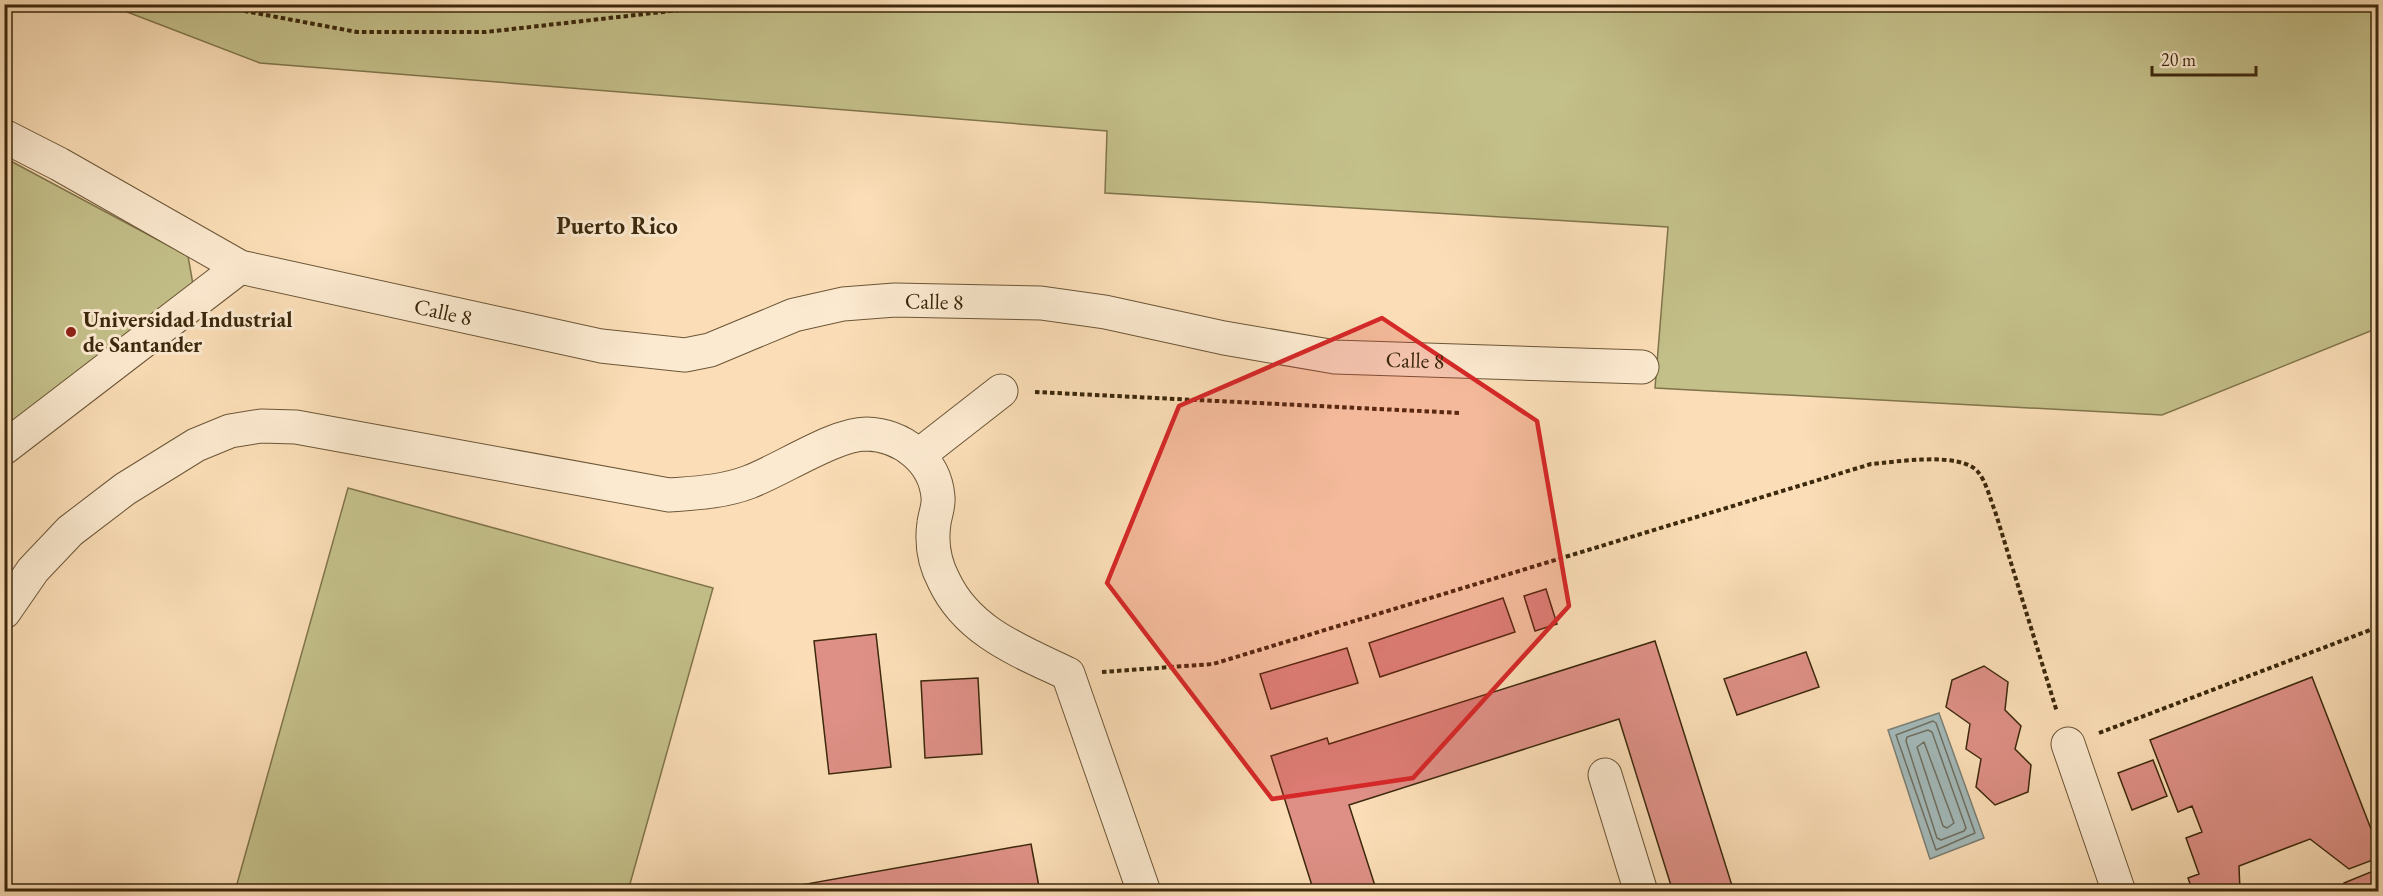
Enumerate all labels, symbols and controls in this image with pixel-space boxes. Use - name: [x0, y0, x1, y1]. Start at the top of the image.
- scale bar: [2152, 39, 2256, 77]
- text: 20 m: [2161, 48, 2196, 71]
- district label: Puerto Rico: [556, 210, 678, 241]
- street label: Calle 8: [905, 286, 964, 316]
- street label: Calle 8: [411, 292, 475, 332]
- place label: Universidad Industrial de Santander: [83, 305, 292, 359]
- marker: Universidad Industrial de Santander: [64, 325, 78, 339]
- street label: Calle 8: [1385, 345, 1445, 376]

